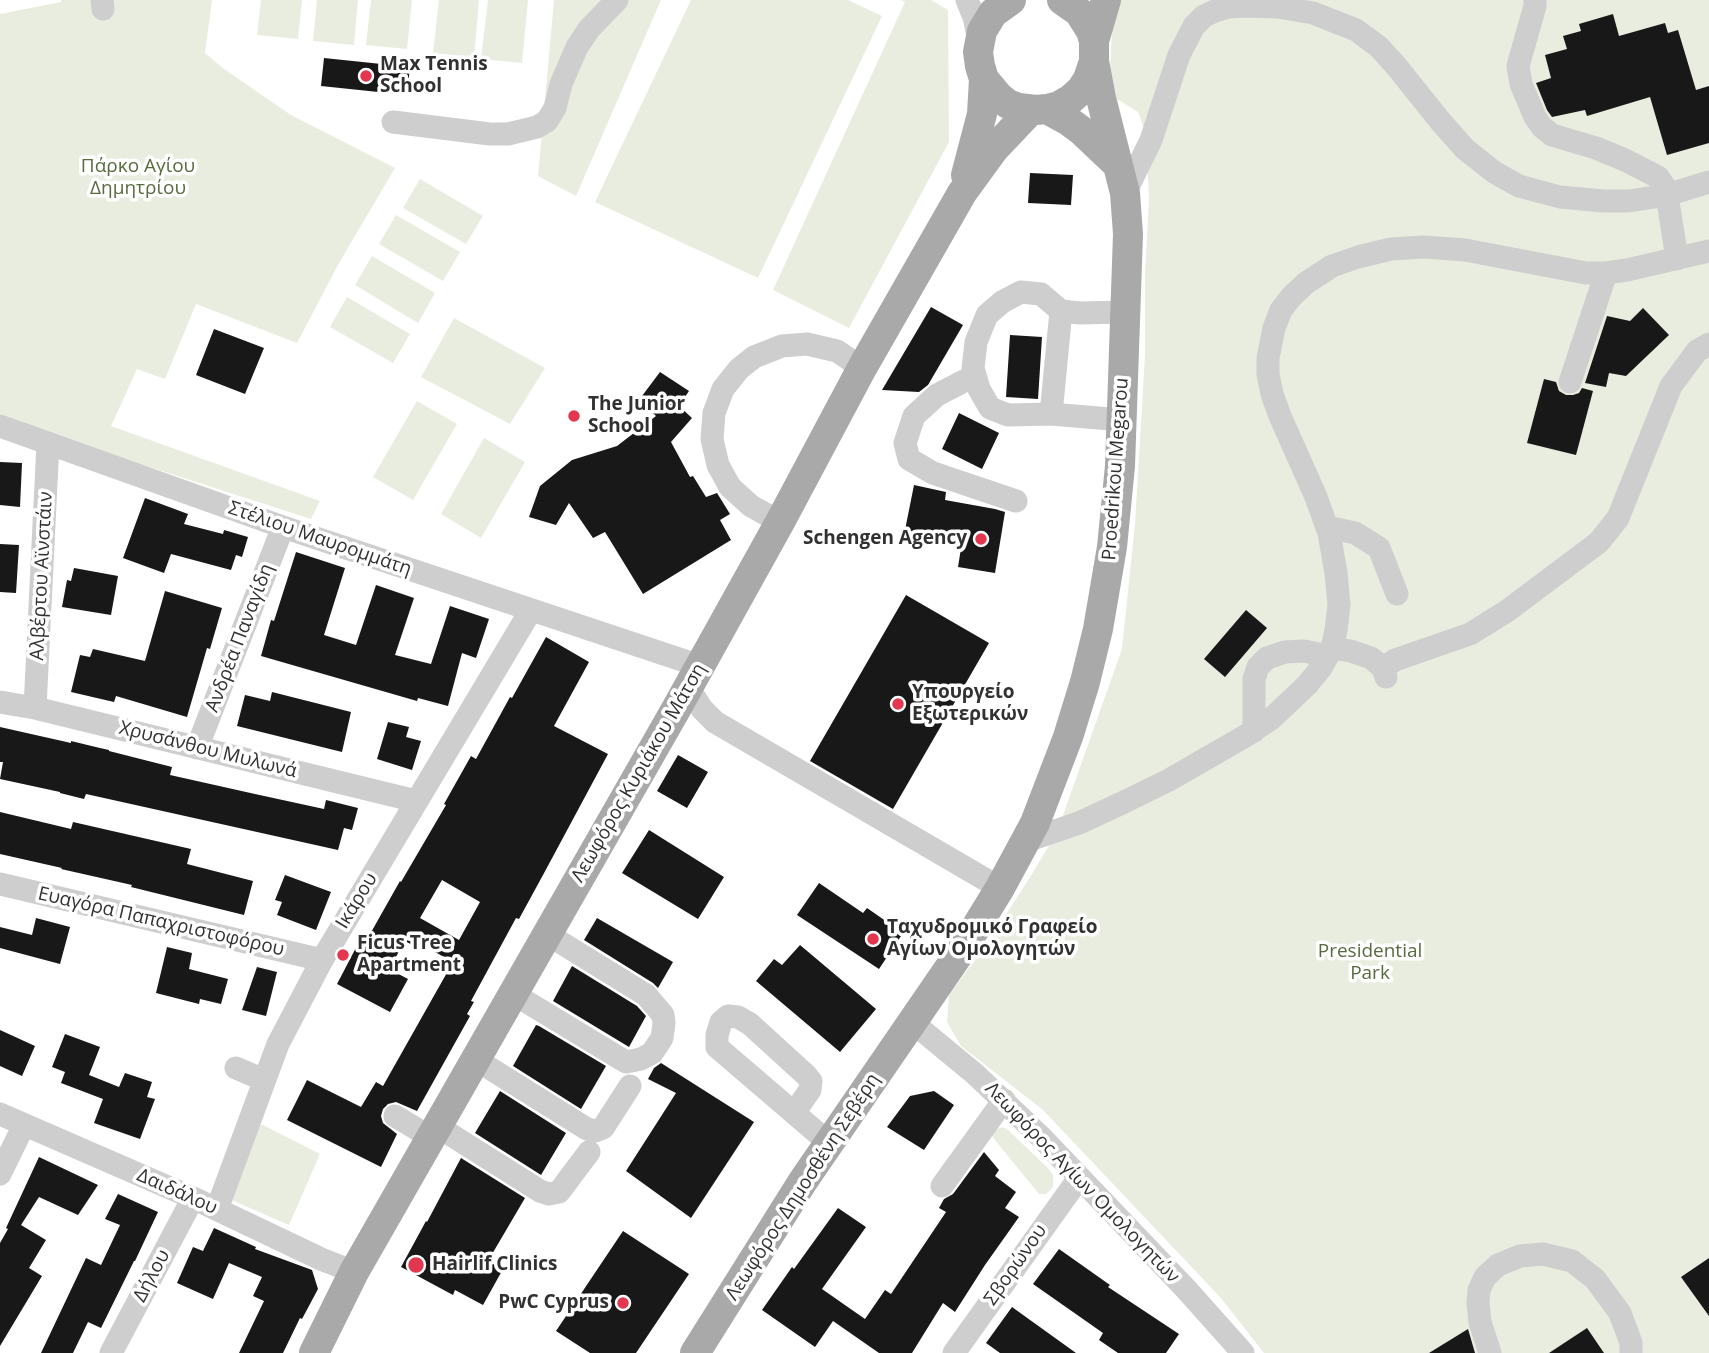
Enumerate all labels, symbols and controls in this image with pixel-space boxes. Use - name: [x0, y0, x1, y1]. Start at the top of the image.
- place label: Max Tennis School: [380, 54, 488, 98]
- marker: Max Tennis School: [358, 68, 374, 84]
- park label: Πάρκο Αγίου Δημητρίου: [81, 156, 195, 200]
- street label: Proedrikou Megarou: [1098, 377, 1134, 561]
- place label: The Junior School: [588, 394, 685, 438]
- marker: The Junior School: [566, 408, 582, 424]
- street label: Αλβέρτου Αϊνστάιν: [26, 491, 58, 661]
- street label: Στέλιου Μαυρομμάτη: [225, 497, 415, 581]
- place label: Schengen Agency: [803, 528, 967, 550]
- marker: Schengen Agency: [973, 531, 989, 547]
- street label: Ανδρέα Παναγίδη: [201, 561, 279, 715]
- street label: Λεωφόρος Κυριάκου Μάτση: [567, 660, 711, 886]
- place label: Υπουργείο Εξωτερικών: [912, 682, 1028, 726]
- marker: Υπουργείο Εξωτερικών: [890, 696, 906, 712]
- street label: Χρυσάνθου Μυλωνά: [117, 717, 299, 783]
- street label: Ικάρου: [331, 869, 383, 933]
- street label: Ευαγόρα Παπαχριστοφόρου: [36, 883, 286, 961]
- place label: Ταχυδρομικό Γραφείο Αγίων Ομολογητών: [887, 917, 1098, 961]
- marker: Ταχυδρομικό Γραφείο Αγίων Ομολογητών: [865, 931, 881, 947]
- place label: Ficus Tree Apartment: [357, 933, 461, 977]
- park label: Presidential Park: [1318, 941, 1422, 985]
- marker: Ficus Tree Apartment: [335, 947, 351, 963]
- street label: Λεωφόρος Δημοσθένη Σεβέρη: [721, 1069, 885, 1305]
- street label: Λεωφόρος Αγίων Ομολογητών: [980, 1078, 1184, 1288]
- street label: Δαιδάλου: [133, 1164, 221, 1220]
- street label: Σβορώνου: [980, 1220, 1052, 1310]
- street label: Δήλου: [129, 1246, 175, 1306]
- place label: Hairlif Clinics: [432, 1254, 558, 1276]
- marker: Hairlif Clinics: [406, 1255, 426, 1275]
- place label: PwC Cyprus: [498, 1292, 609, 1314]
- marker: PwC Cyprus: [615, 1295, 631, 1311]

